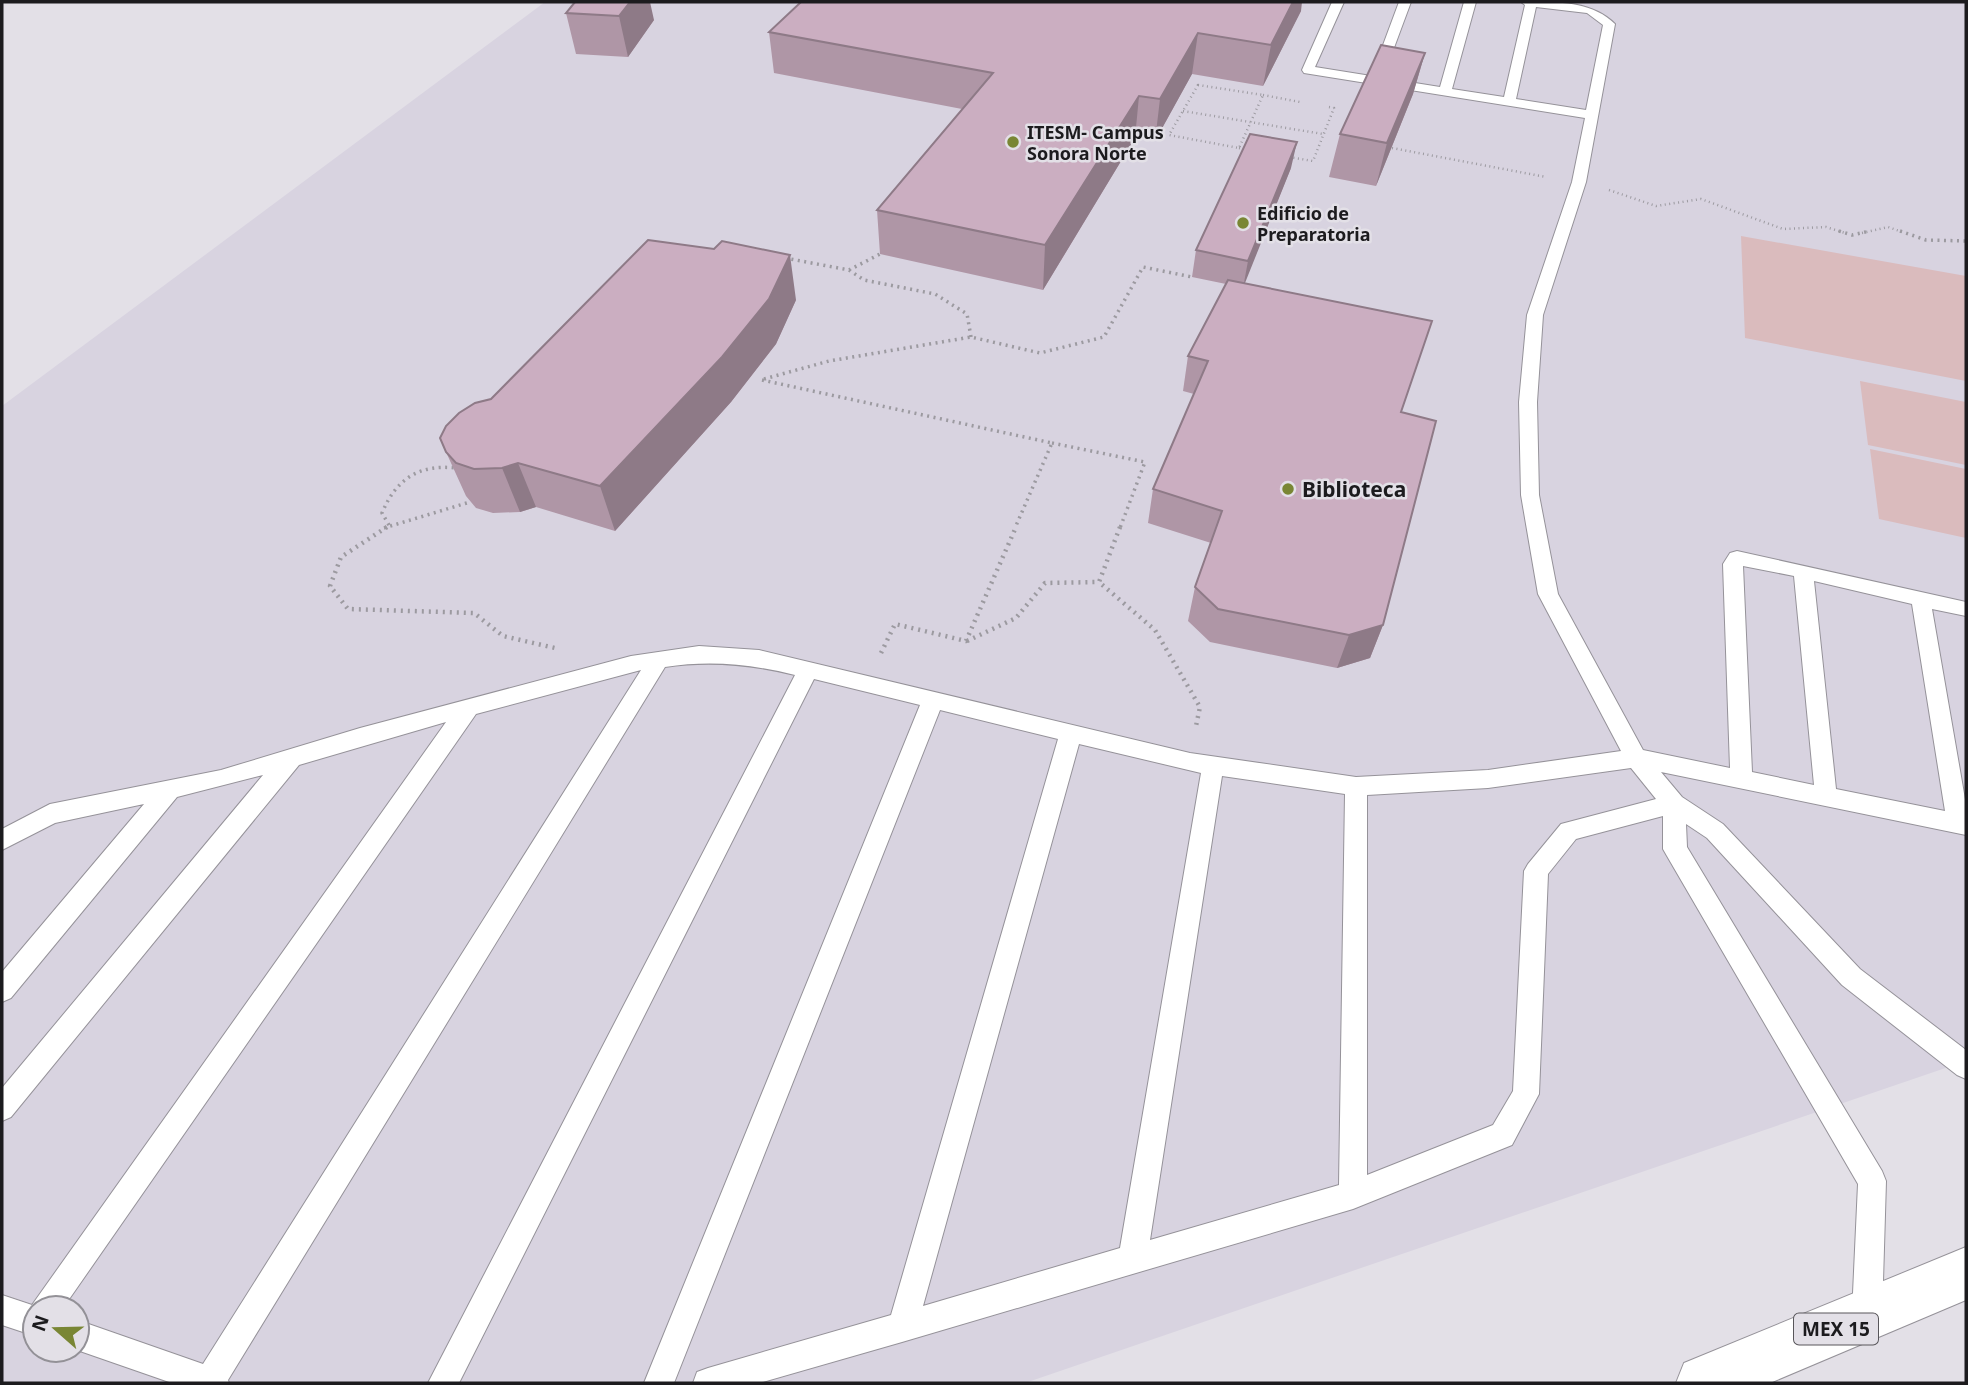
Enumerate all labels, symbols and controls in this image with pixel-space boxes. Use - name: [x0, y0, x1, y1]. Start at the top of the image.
- place label: ITESM- Campus Sonora Norte: [1027, 120, 1164, 165]
- marker: ITESM- Campus Sonora Norte: [1005, 134, 1021, 150]
- place label: Edificio de Preparatoria: [1257, 201, 1371, 246]
- marker: Edificio de Preparatoria: [1235, 215, 1251, 231]
- place label: Biblioteca: [1302, 475, 1406, 503]
- marker: Biblioteca: [1280, 481, 1296, 497]
- north arrow: [21, 1294, 91, 1364]
- text: N: [25, 1311, 55, 1335]
- road number: MEX 15: [1794, 1314, 1878, 1344]

